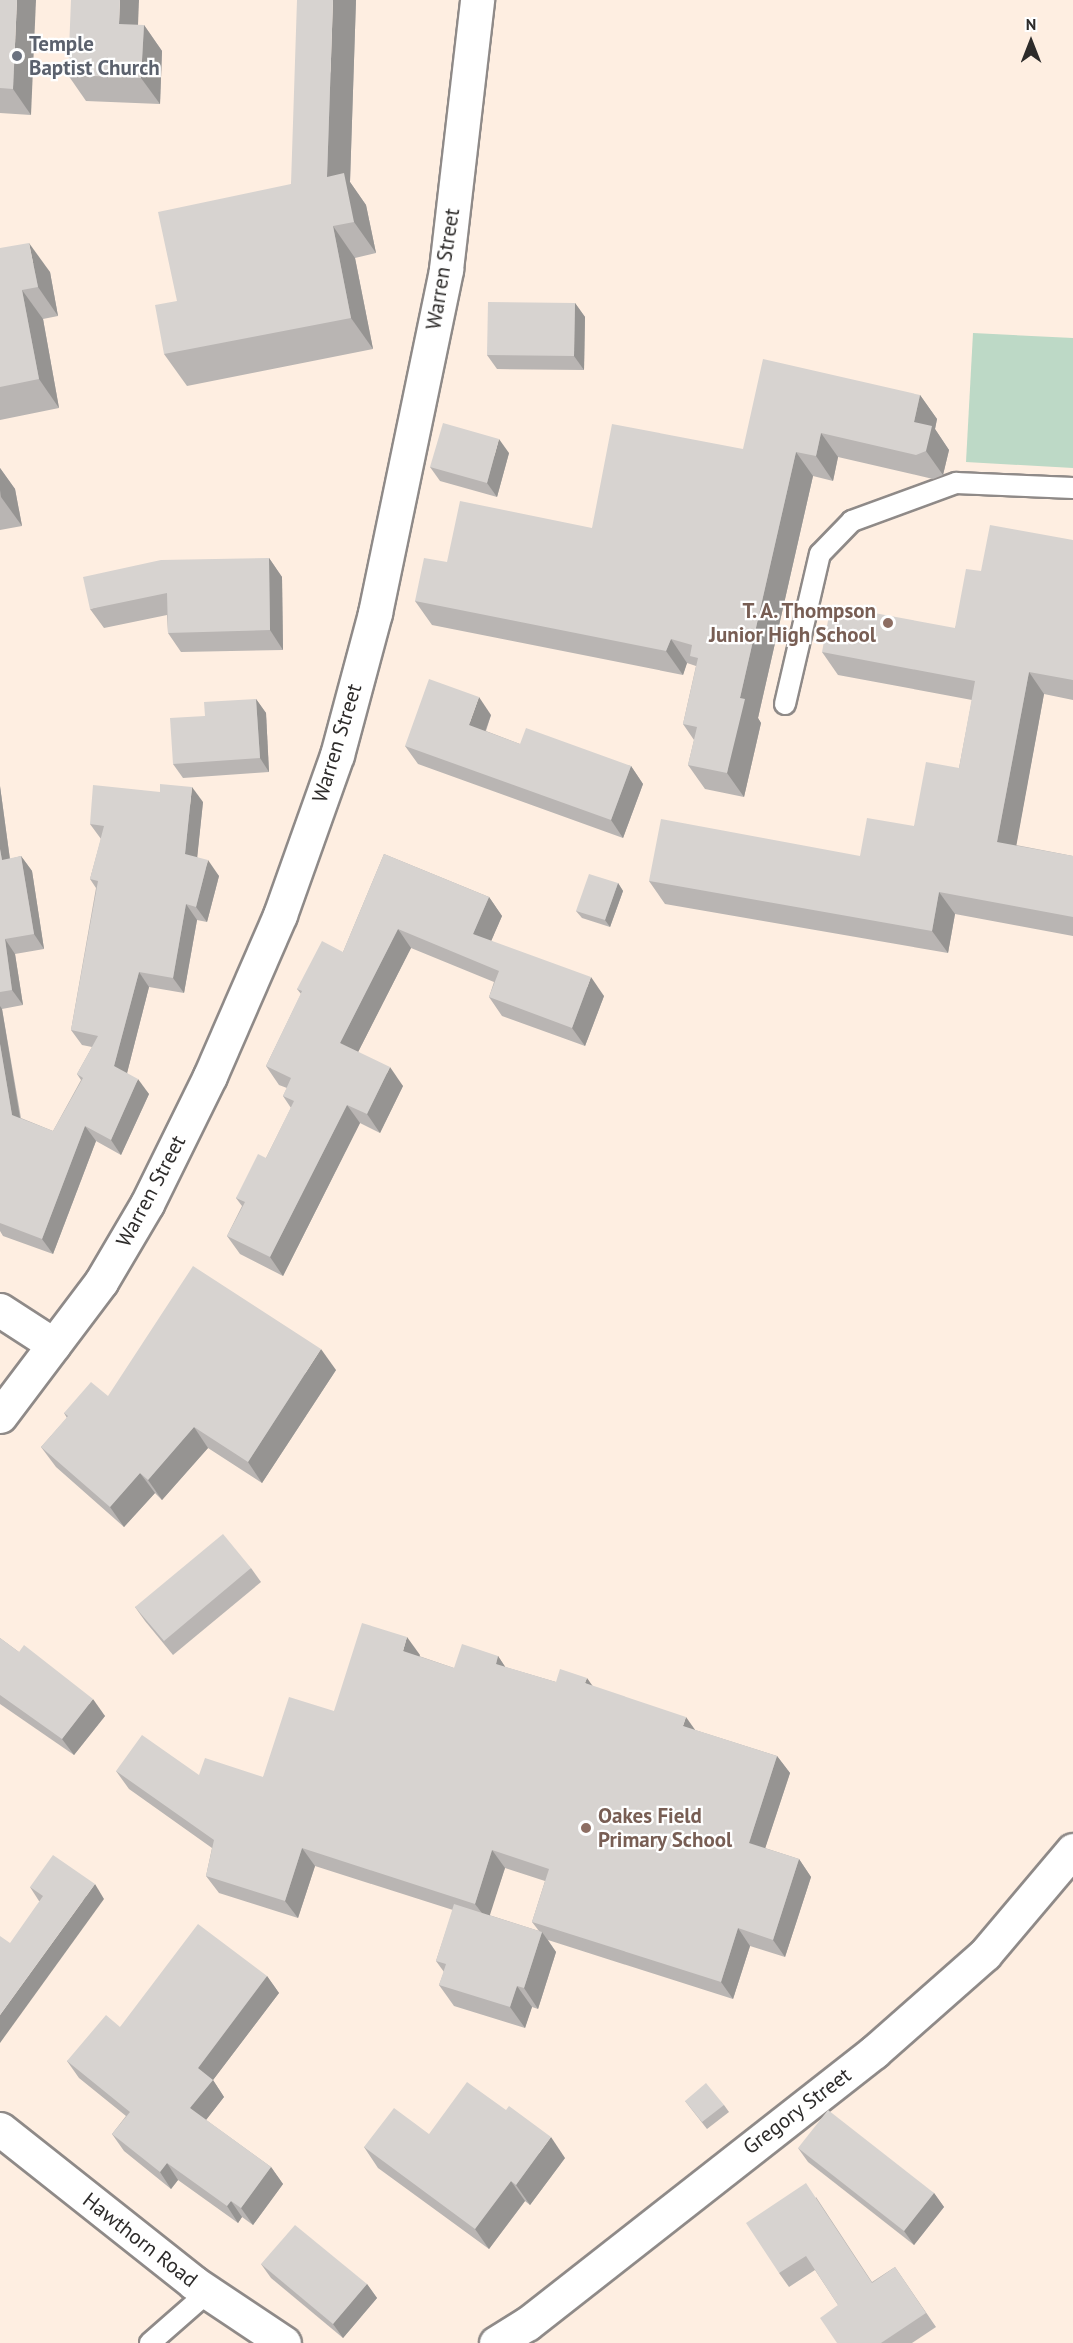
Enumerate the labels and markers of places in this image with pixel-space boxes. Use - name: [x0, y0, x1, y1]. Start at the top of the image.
- place label: Temple Baptist Church: [29, 31, 160, 81]
- marker: Temple Baptist Church: [10, 49, 24, 63]
- place label: T. A. Thompson Junior High School: [709, 598, 876, 648]
- marker: T. A. Thompson Junior High School: [881, 616, 895, 630]
- place label: Oakes Field Primary School: [598, 1803, 733, 1853]
- marker: Oakes Field Primary School: [579, 1821, 593, 1835]

